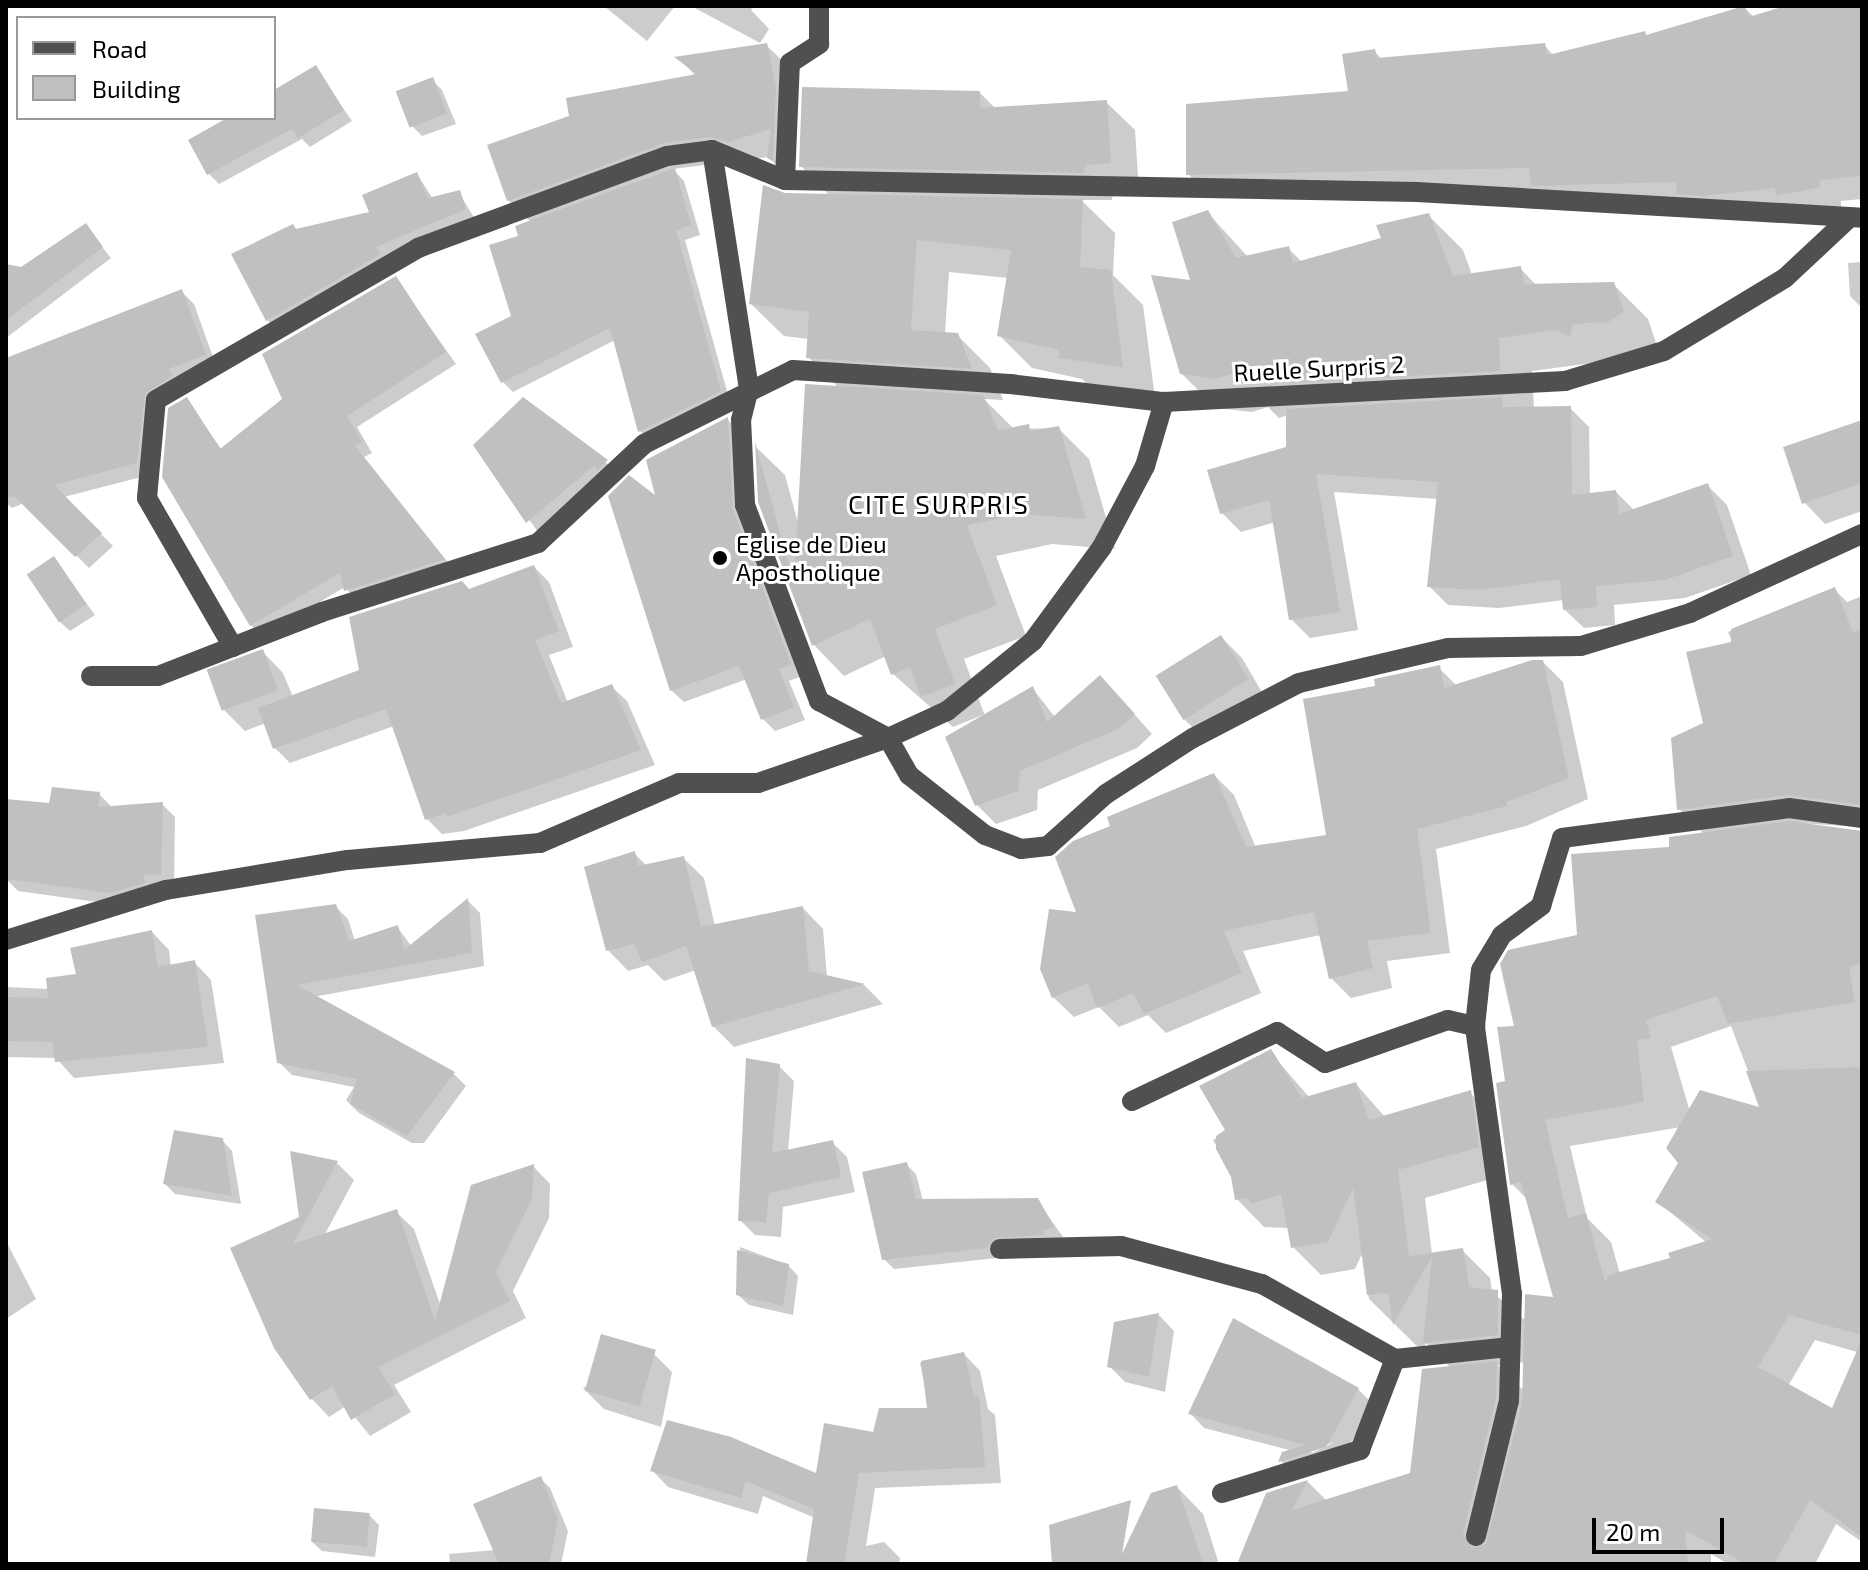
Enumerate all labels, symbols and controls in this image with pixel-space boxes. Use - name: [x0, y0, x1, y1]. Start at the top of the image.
- legend: [16, 16, 276, 120]
- text: Road: [92, 34, 147, 63]
- text: Building: [92, 74, 181, 103]
- street label: Ruelle Surpris 2: [1233, 349, 1405, 387]
- district label: CITE SURPRIS: [848, 488, 1030, 520]
- place label: Eglise de Dieu Apostholique: [736, 530, 887, 586]
- marker: Eglise de Dieu Apostholique: [711, 549, 729, 567]
- scale bar: [1596, 1502, 1728, 1552]
- text: 20 m: [1606, 1517, 1660, 1546]

